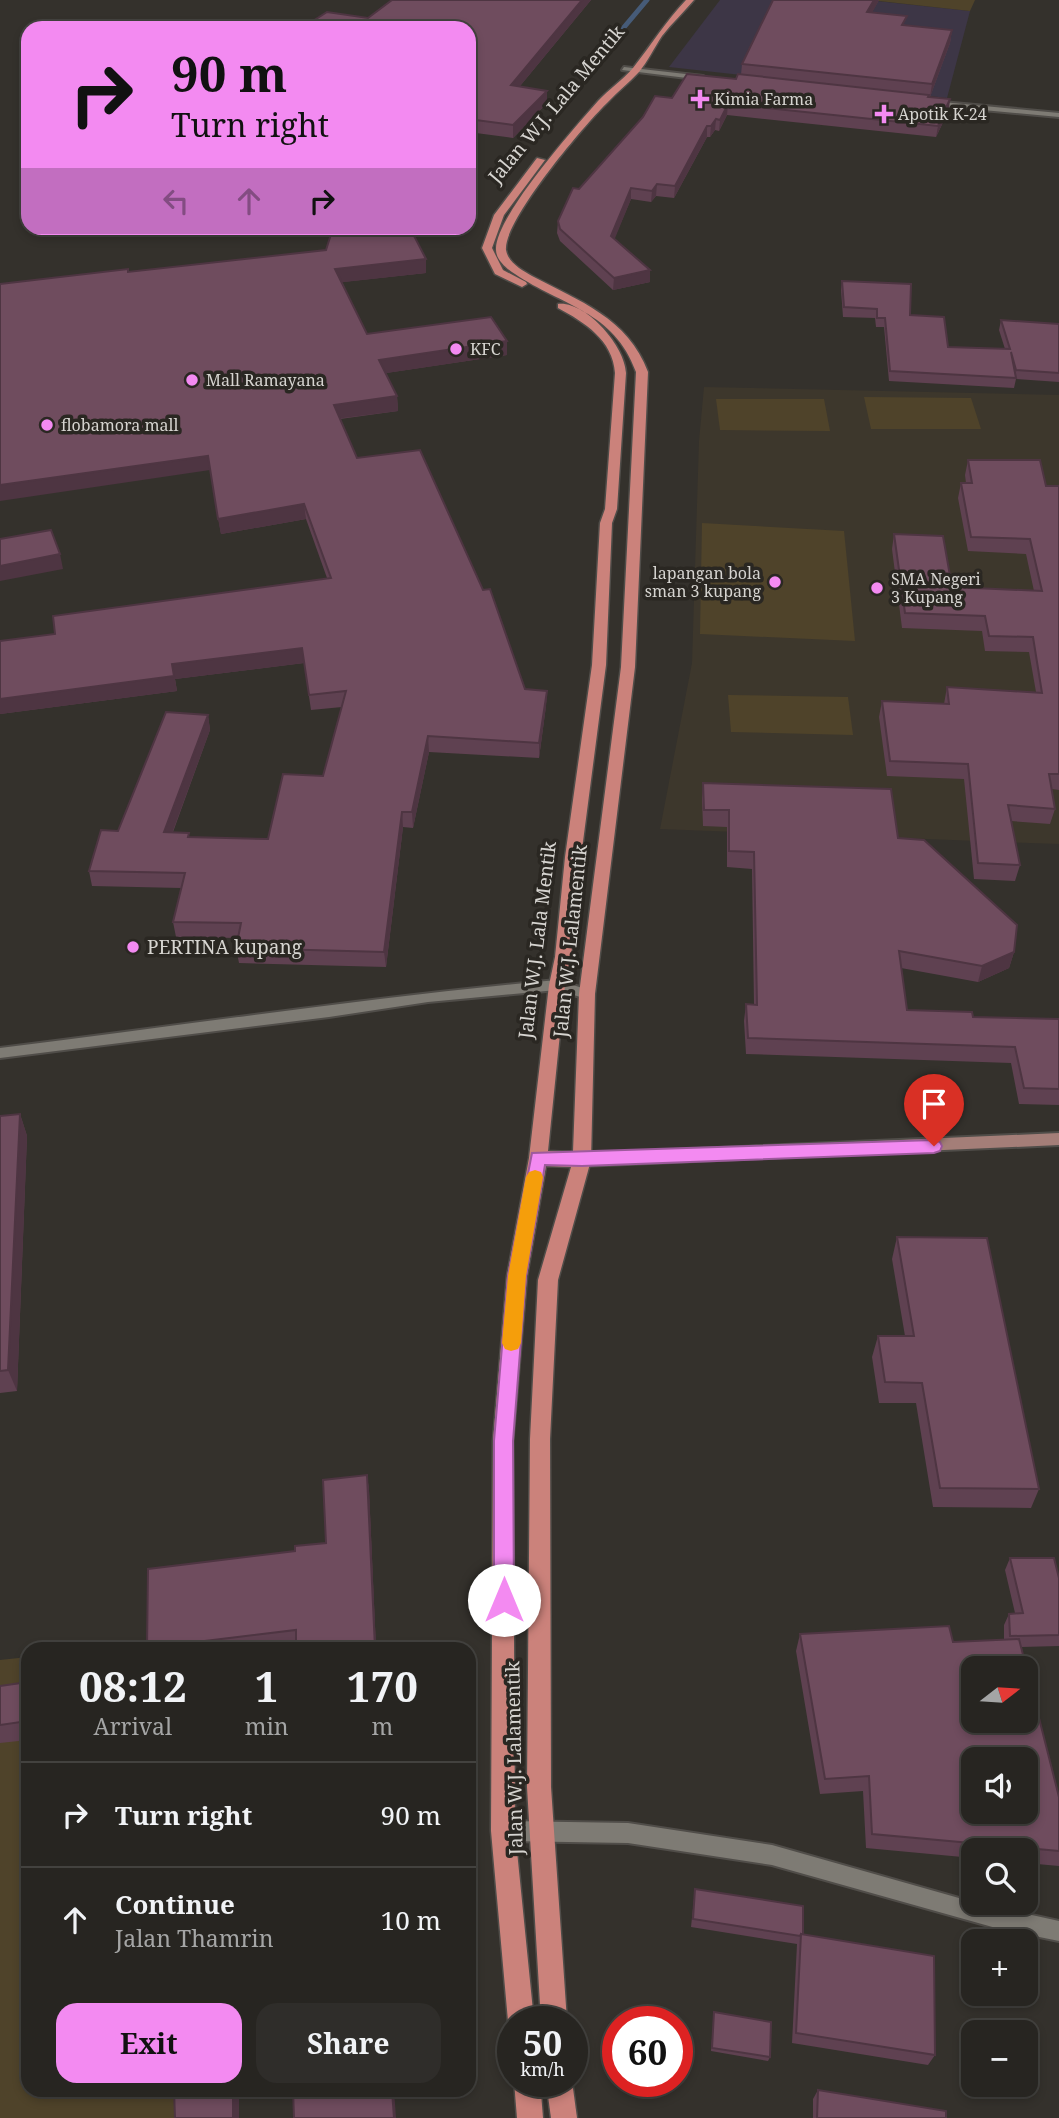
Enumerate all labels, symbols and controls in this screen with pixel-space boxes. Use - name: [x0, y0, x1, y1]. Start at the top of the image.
- street label: Jalan W.J. Lala Mentik: [481, 19, 630, 189]
- text: 90 m: [171, 40, 287, 106]
- icon: right: [56, 49, 147, 140]
- place label: Kimia Farma: [714, 88, 813, 110]
- marker: Kimia Farma: [692, 91, 708, 107]
- text: Turn right: [171, 103, 329, 146]
- place label: Apotik K-24: [898, 103, 987, 125]
- marker: Apotik K-24: [876, 106, 892, 122]
- icon: left: [157, 182, 195, 220]
- icon: ahead: [230, 182, 268, 220]
- icon: right: [303, 182, 341, 220]
- place label: KFC: [470, 338, 501, 360]
- marker: KFC: [448, 341, 464, 357]
- place label: Mall Ramayana: [206, 369, 325, 391]
- marker: Mall Ramayana: [184, 372, 200, 388]
- place label: flobamora mall: [61, 414, 178, 436]
- marker: flobamora mall: [39, 417, 55, 433]
- place label: lapangan bola sman 3 kupang: [645, 562, 761, 602]
- place label: SMA Negeri 3 Kupang: [891, 568, 981, 608]
- marker: lapangan bola sman 3 kupang: [767, 574, 783, 590]
- marker: SMA Negeri 3 Kupang: [869, 580, 885, 596]
- street label: Jalan W.J. Lala Mentik: [512, 839, 562, 1041]
- street label: Jalan W.J. Lalamentik: [547, 842, 593, 1040]
- place label: PERTINA kupang: [147, 934, 302, 960]
- marker: PERTINA kupang: [125, 939, 141, 955]
- pin: [904, 1074, 964, 1146]
- icon: arrive: [915, 1085, 953, 1123]
- position arrow: [467, 1563, 541, 1637]
- north arrow: [961, 1656, 1038, 1732]
- map controls: [961, 1656, 1038, 2097]
- text: 08:12: [79, 1657, 187, 1714]
- text: 1: [255, 1657, 279, 1714]
- text: 170: [347, 1657, 418, 1714]
- street label: Jalan W.J. Lalamentik: [499, 1660, 529, 1856]
- text: Arrival: [94, 1710, 172, 1742]
- text: min: [245, 1710, 289, 1742]
- text: m: [371, 1710, 393, 1742]
- button: sound: [961, 1747, 1038, 1824]
- icon: right: [56, 1796, 94, 1834]
- text: Turn right: [115, 1797, 252, 1833]
- text: 90 m: [381, 1797, 441, 1833]
- button: search: [961, 1838, 1038, 1915]
- text: Continue: [115, 1886, 235, 1922]
- icon: ahead: [56, 1901, 94, 1939]
- text: 10 m: [381, 1902, 441, 1938]
- text: Jalan Thamrin: [115, 1922, 273, 1954]
- button: +: [961, 1929, 1038, 2006]
- button: Exit: [56, 2003, 242, 2083]
- button: Share: [256, 2003, 441, 2083]
- speed limit sign: 60: [602, 2006, 693, 2097]
- text: 50: [523, 2019, 562, 2066]
- button: −: [961, 2020, 1038, 2097]
- text: km/h: [520, 2057, 565, 2081]

